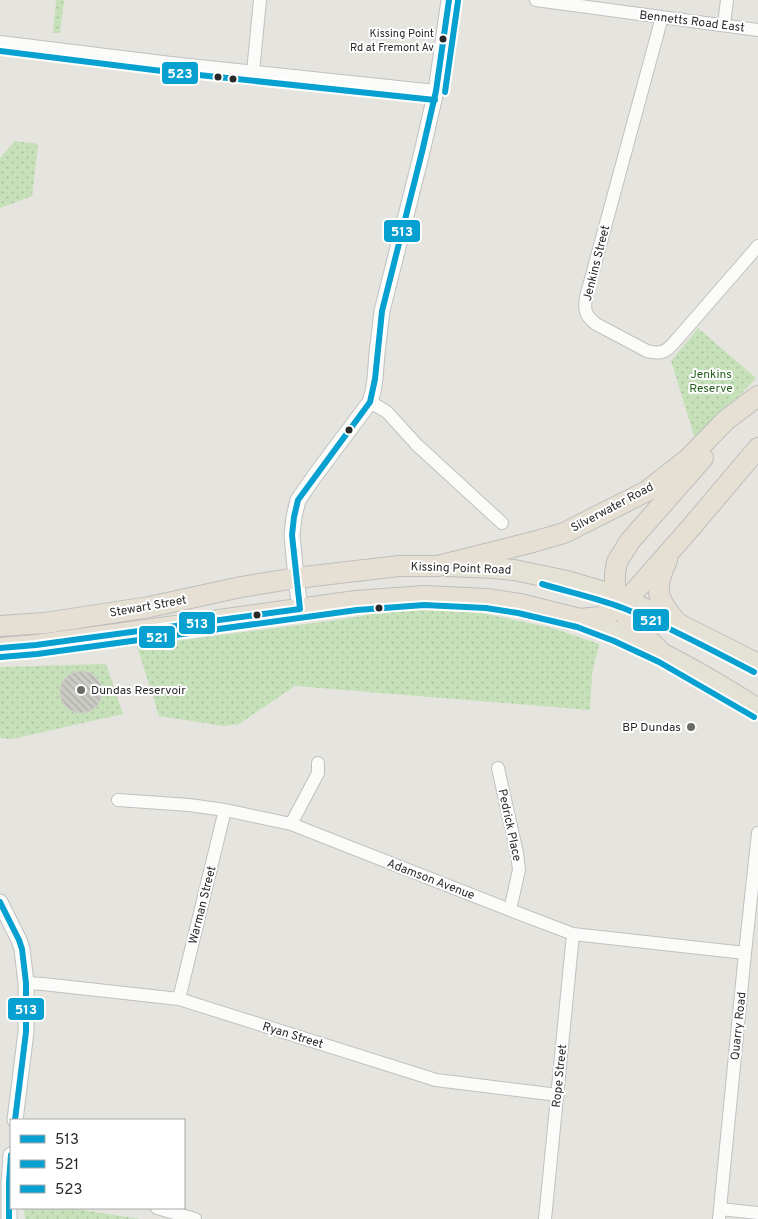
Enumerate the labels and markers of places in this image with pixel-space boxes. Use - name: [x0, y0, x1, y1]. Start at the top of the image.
- place label: Kissing Point Rd at Fremont Av: [350, 27, 434, 55]
- marker: Kissing Point Rd at Fremont Av: [438, 34, 448, 44]
- unlabelled marker: [213, 72, 223, 82]
- unlabelled marker: [228, 74, 238, 84]
- unlabelled marker: [344, 425, 354, 435]
- unlabelled marker: [374, 603, 384, 613]
- unlabelled marker: [252, 610, 262, 620]
- place label: Dundas Reservoir: [91, 683, 186, 699]
- marker: Dundas Reservoir: [75, 684, 87, 696]
- place label: BP Dundas: [622, 720, 681, 736]
- marker: BP Dundas: [685, 721, 697, 733]

